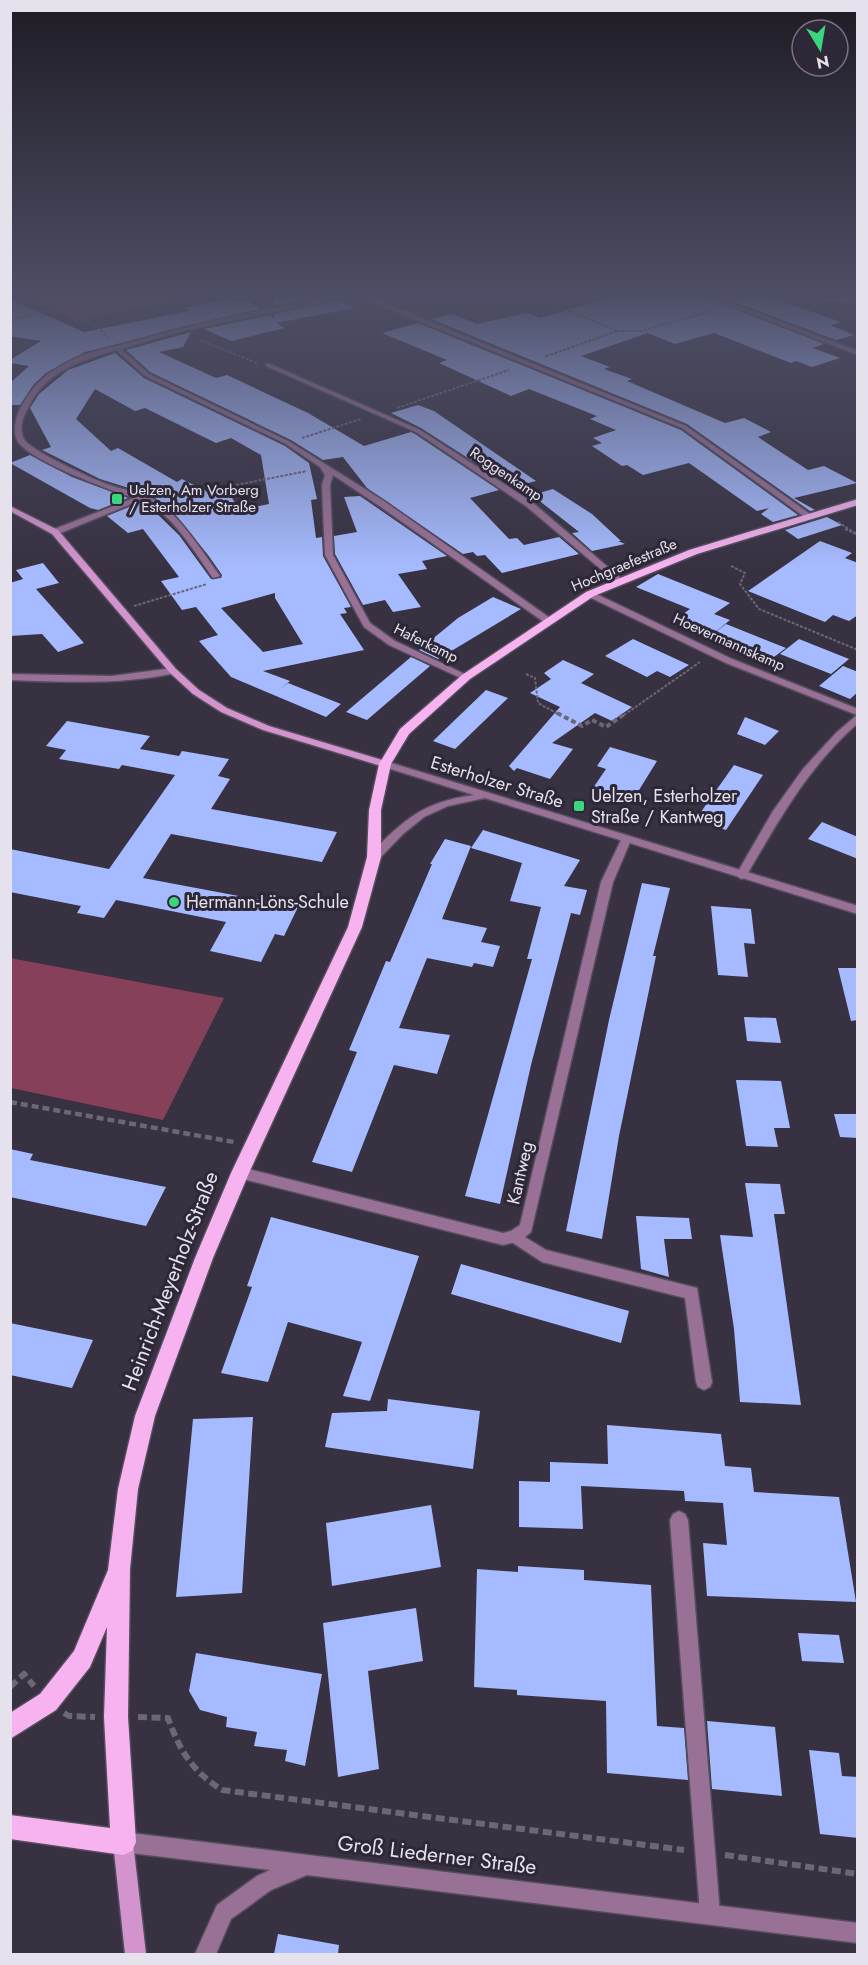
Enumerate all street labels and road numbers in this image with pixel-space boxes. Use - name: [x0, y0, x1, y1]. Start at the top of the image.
- street label: Roggenkamp: [465, 442, 547, 507]
- street label: Hochgraefestraße: [568, 533, 680, 597]
- street label: Hoevermannskamp: [670, 607, 789, 677]
- street label: Haferkamp: [390, 618, 462, 668]
- street label: Esterholzer Straße: [427, 749, 567, 815]
- street label: Kantweg: [500, 1139, 540, 1207]
- street label: Heinrich-Meyerholz-Straße: [114, 1167, 226, 1395]
- street label: Groß Liederner Straße: [336, 1828, 538, 1882]

